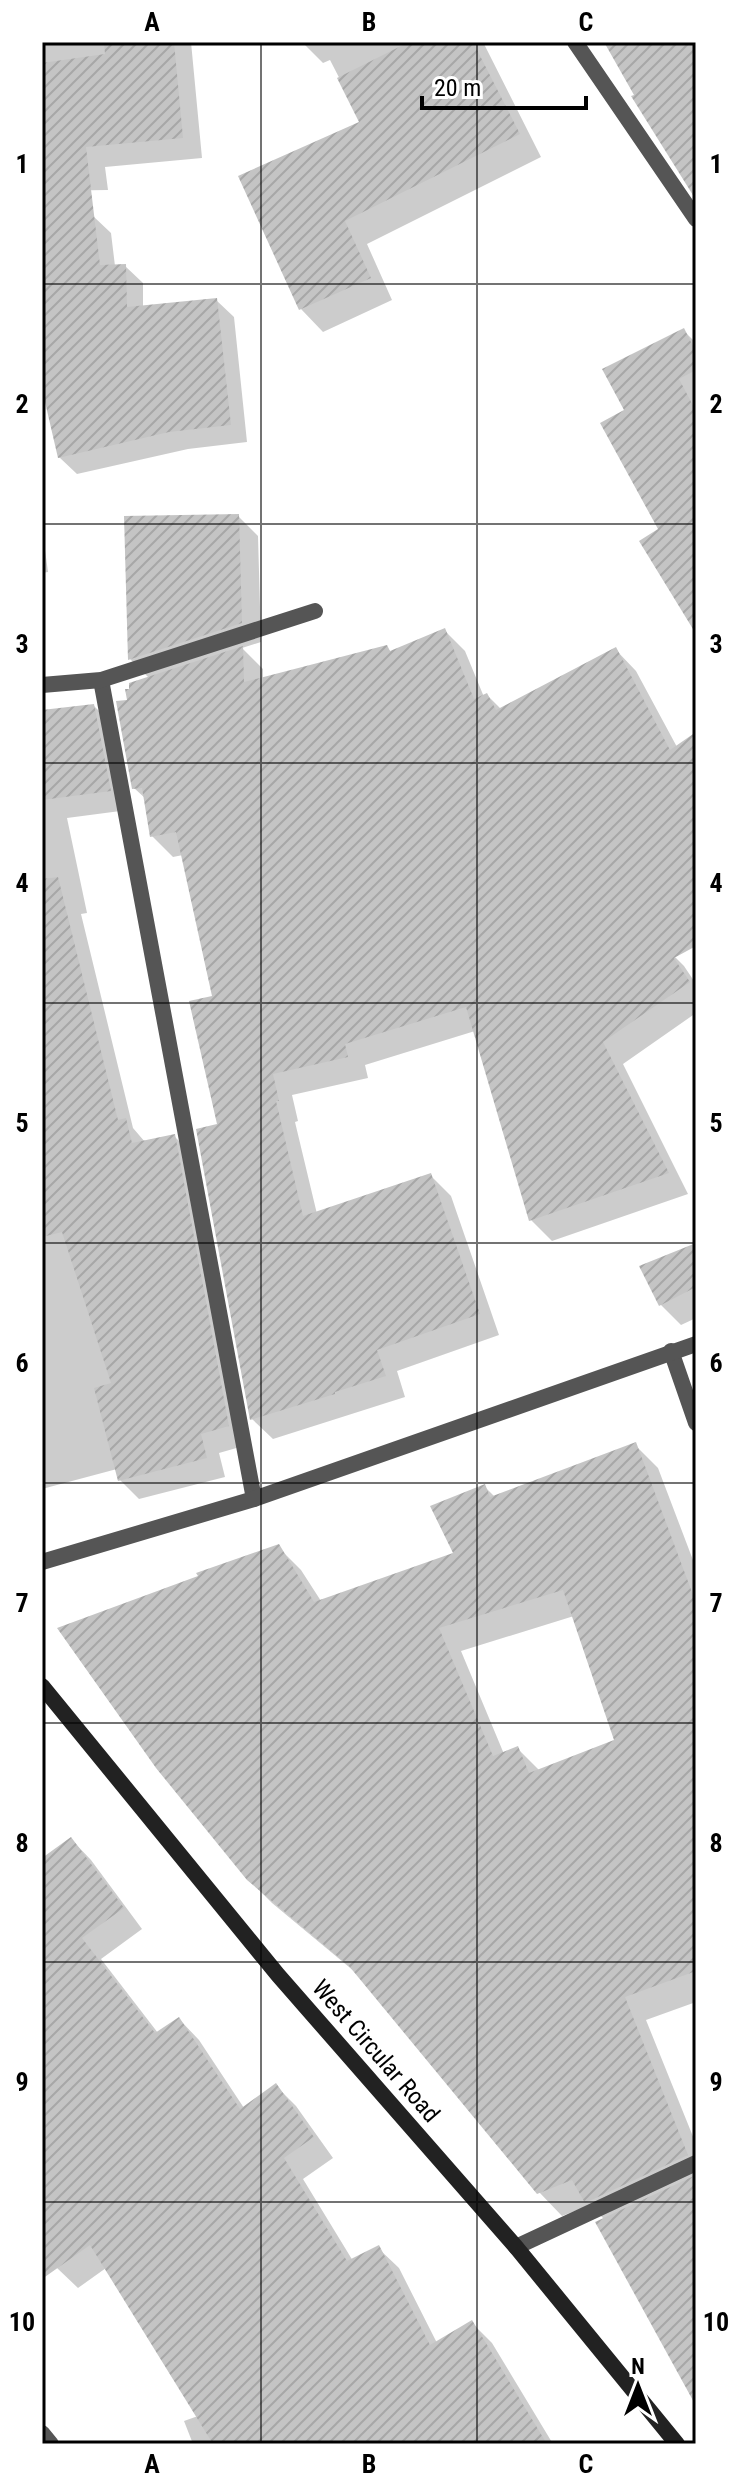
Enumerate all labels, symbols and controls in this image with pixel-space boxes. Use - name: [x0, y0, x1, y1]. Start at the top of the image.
- text: A: [144, 7, 160, 37]
- text: B: [362, 7, 376, 37]
- text: C: [579, 7, 594, 37]
- scale bar: [422, 60, 586, 110]
- text: 20 m: [434, 74, 481, 102]
- text: 1: [15, 149, 29, 179]
- text: 1: [709, 149, 723, 179]
- text: 2: [15, 389, 29, 419]
- text: 2: [709, 389, 723, 419]
- text: 3: [15, 629, 29, 659]
- text: 3: [709, 629, 723, 659]
- text: 4: [15, 868, 29, 898]
- text: 4: [709, 868, 723, 898]
- text: 5: [15, 1108, 29, 1138]
- text: 5: [709, 1108, 723, 1138]
- text: 6: [15, 1348, 29, 1378]
- text: 6: [709, 1348, 723, 1378]
- text: 7: [15, 1588, 29, 1618]
- text: 7: [709, 1588, 723, 1618]
- text: 8: [15, 1828, 29, 1858]
- text: 8: [709, 1828, 723, 1858]
- street label: West Circular Road: [307, 1974, 445, 2128]
- text: 9: [15, 2067, 29, 2097]
- text: 9: [709, 2067, 723, 2097]
- text: 10: [9, 2307, 35, 2337]
- text: 10: [703, 2307, 729, 2337]
- north arrow: [598, 2346, 678, 2426]
- text: N: [631, 2354, 645, 2379]
- text: A: [144, 2449, 160, 2479]
- text: B: [362, 2449, 376, 2479]
- text: C: [579, 2449, 594, 2479]

